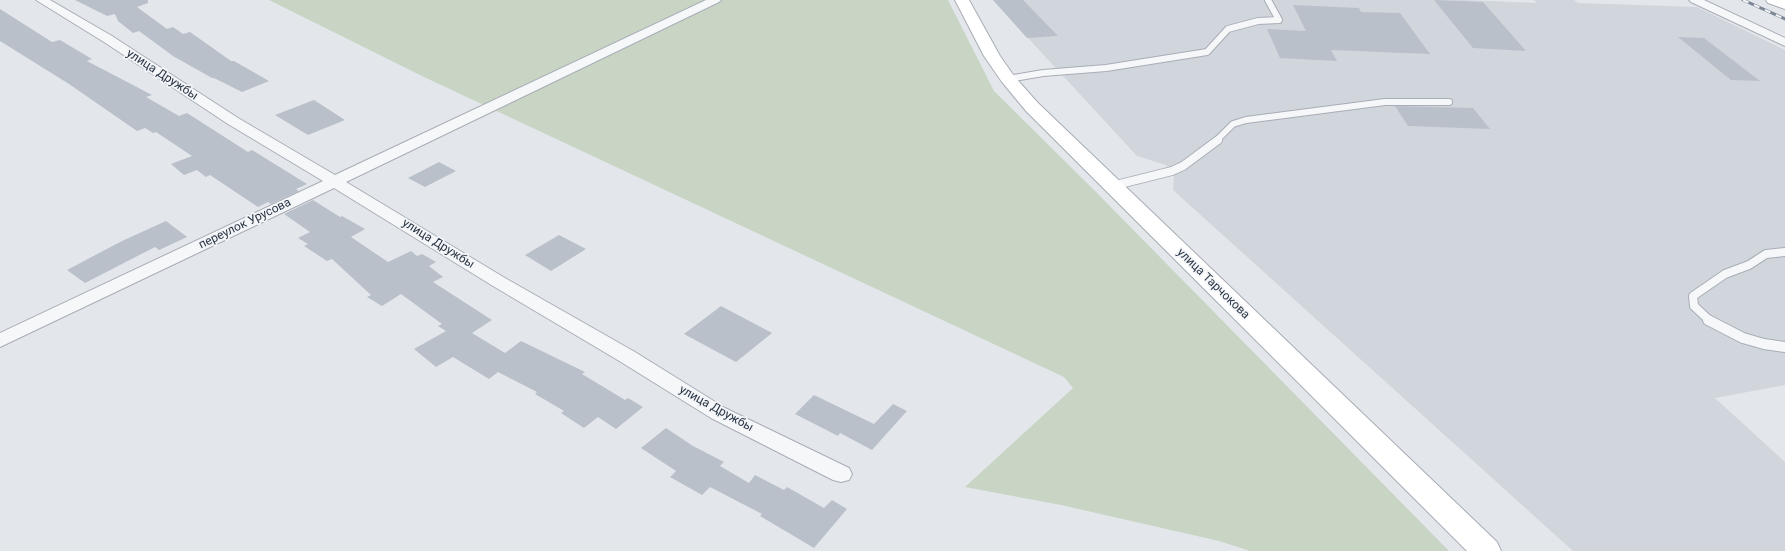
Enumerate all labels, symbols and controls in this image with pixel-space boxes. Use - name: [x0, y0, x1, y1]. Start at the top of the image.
- street label: улица Дружбы: [124, 47, 200, 103]
- street label: переулок Урусова: [197, 195, 293, 253]
- street label: улица Дружбы: [399, 216, 477, 272]
- street label: улица Тарчокова: [1174, 246, 1252, 322]
- street label: улица Дружбы: [676, 383, 756, 435]

